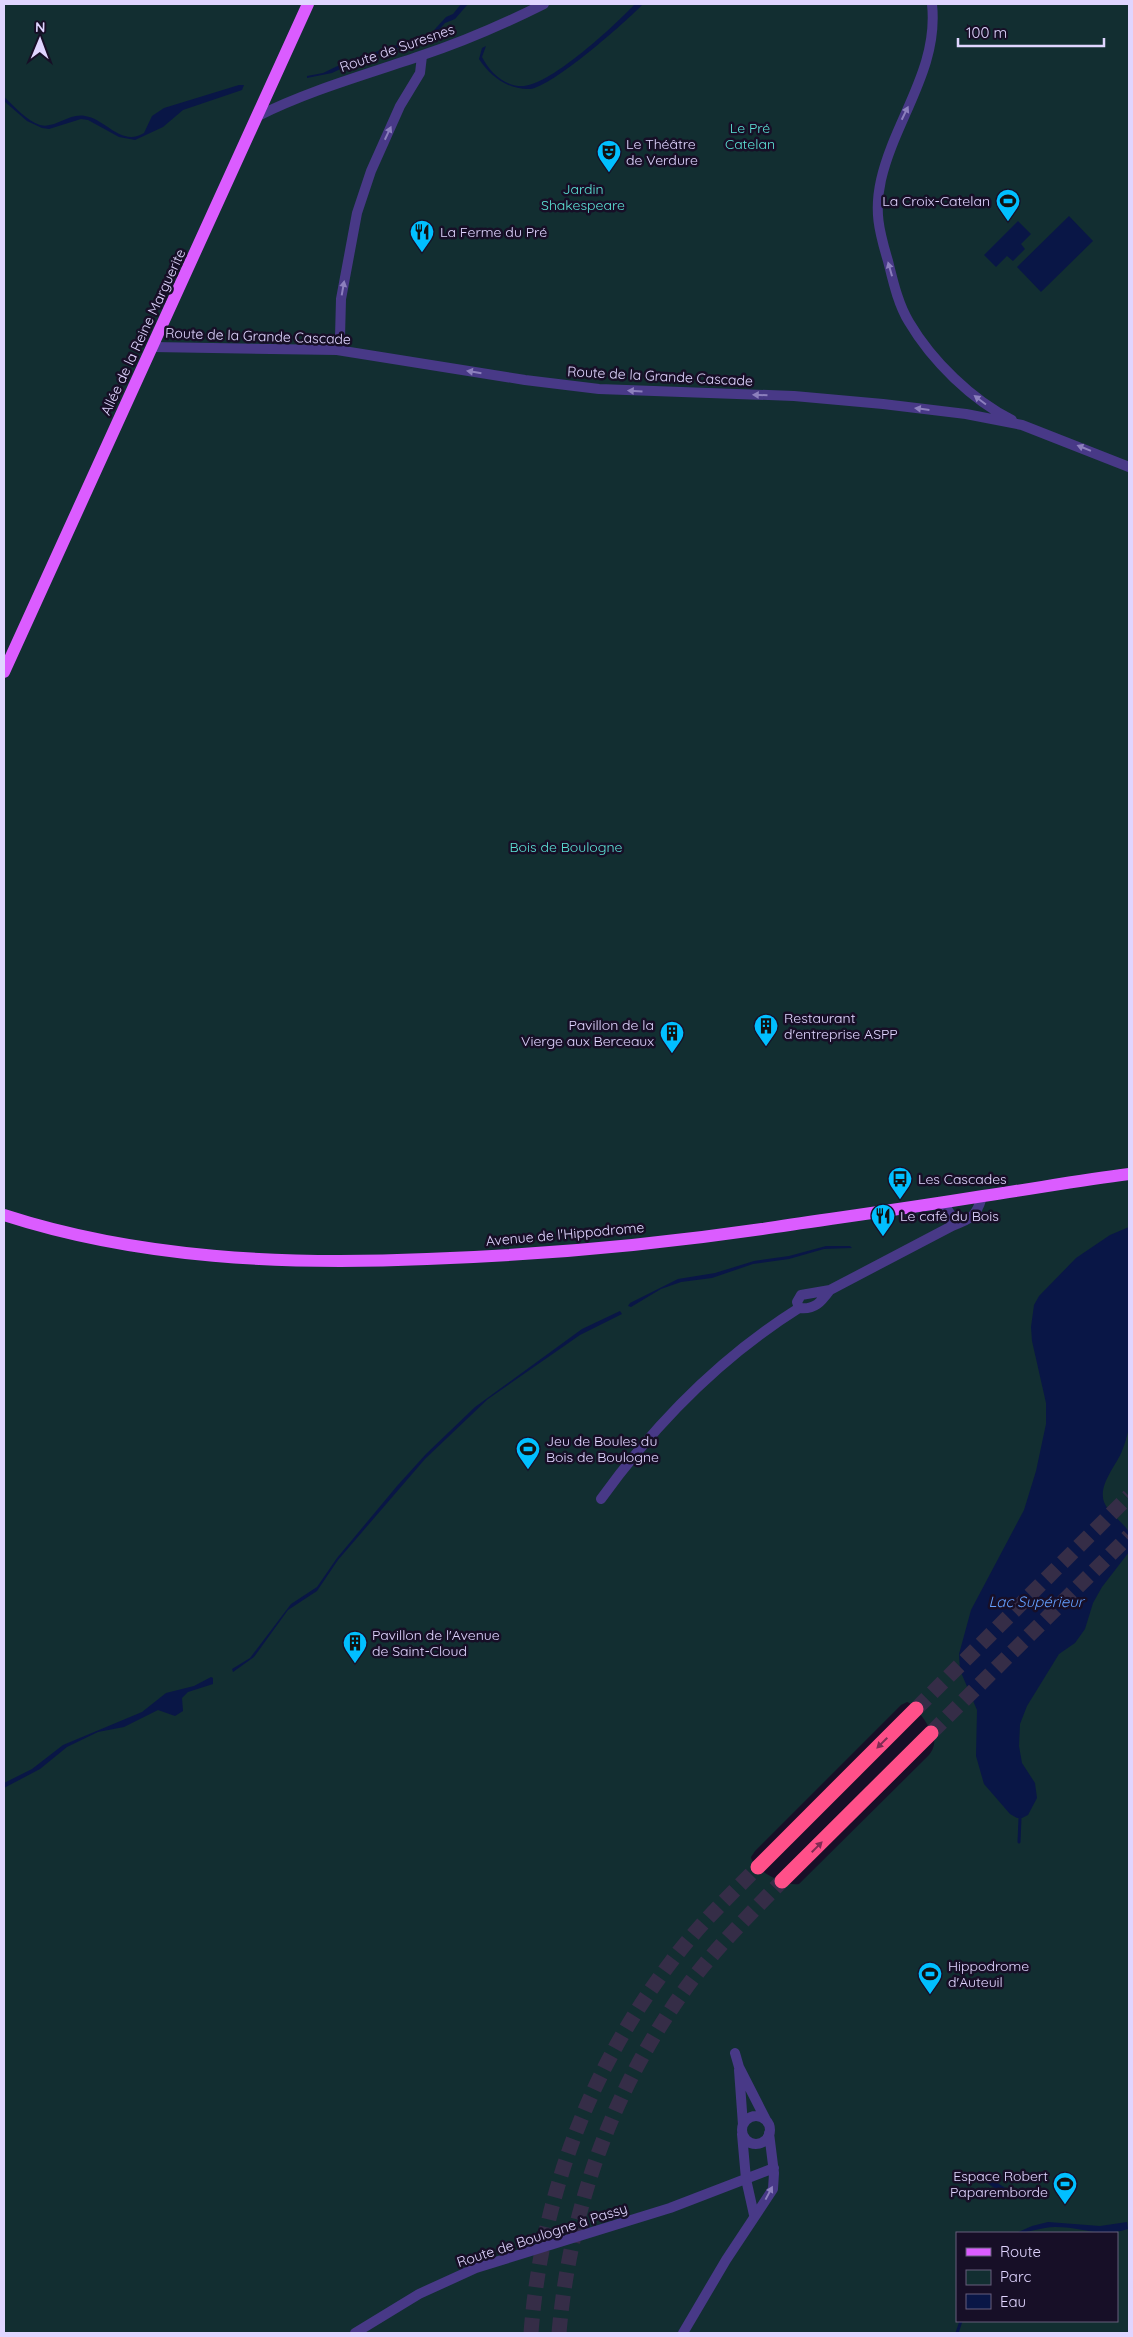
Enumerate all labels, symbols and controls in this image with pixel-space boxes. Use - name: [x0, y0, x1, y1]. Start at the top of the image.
- north arrow: [15, 15, 65, 65]
- scale bar: [958, 15, 1104, 47]
- text: N: [35, 18, 46, 36]
- street label: Route de Suresnes: [337, 20, 457, 76]
- text: 100 m: [966, 23, 1007, 42]
- one-way arrow: [902, 106, 910, 120]
- park label: Le Pré Catelan: [725, 119, 775, 153]
- one-way arrow: [384, 126, 392, 140]
- place label: Le Théâtre de Verdure: [626, 135, 698, 169]
- theatre icon: Le Théâtre de Verdure: [596, 139, 622, 173]
- park label: Jardin Shakespeare: [541, 180, 625, 214]
- sports icon: La Croix-Catelan: [995, 188, 1021, 222]
- place label: La Croix-Catelan: [882, 192, 990, 210]
- restaurant icon: La Ferme du Pré: [409, 219, 435, 253]
- place label: La Ferme du Pré: [440, 223, 547, 241]
- street label: Allée de la Reine Marguerite: [96, 246, 190, 418]
- one-way arrow: [885, 262, 893, 277]
- one-way arrow: [340, 280, 348, 296]
- street label: Route de la Grande Cascade: [165, 324, 351, 348]
- street label: Route de la Grande Cascade: [567, 362, 753, 390]
- one-way arrow: [466, 367, 482, 375]
- one-way arrow: [627, 386, 643, 394]
- one-way arrow: [752, 390, 768, 398]
- one-way arrow: [974, 395, 987, 406]
- one-way arrow: [914, 405, 930, 413]
- one-way arrow: [1076, 444, 1091, 452]
- park label: Bois de Boulogne: [510, 838, 623, 856]
- place label: Restaurant d'entreprise ASPP: [784, 1009, 898, 1043]
- building icon: Restaurant d'entreprise ASPP: [753, 1013, 779, 1047]
- place label: Pavillon de la Vierge aux Berceaux: [521, 1016, 654, 1050]
- building icon: Pavillon de la Vierge aux Berceaux: [659, 1020, 685, 1054]
- bus stop icon: Les Cascades: [887, 1166, 913, 1200]
- place label: Les Cascades: [918, 1170, 1007, 1188]
- restaurant icon: Le café du Bois: [870, 1203, 896, 1237]
- place label: Le café du Bois: [900, 1207, 999, 1225]
- street label: Avenue de l'Hippodrome: [485, 1218, 645, 1250]
- place label: Jeu de Boules du Bois de Boulogne: [546, 1432, 659, 1466]
- sports icon: Jeu de Boules du Bois de Boulogne: [515, 1436, 541, 1470]
- water label: Lac Supérieur: [988, 1592, 1086, 1611]
- place label: Pavillon de l'Avenue de Saint-Cloud: [372, 1626, 500, 1660]
- building icon: Pavillon de l'Avenue de Saint-Cloud: [342, 1630, 368, 1664]
- one-way arrow: [876, 1737, 888, 1749]
- one-way arrow: [811, 1841, 823, 1853]
- place label: Hippodrome d'Auteuil: [948, 1957, 1029, 1991]
- sports icon: Hippodrome d'Auteuil: [917, 1961, 943, 1995]
- place label: Espace Robert Paparemborde: [950, 2167, 1048, 2201]
- sports icon: Espace Robert Paparemborde: [1052, 2171, 1078, 2205]
- one-way arrow: [765, 2186, 773, 2201]
- street label: Route de Boulogne à Passy: [455, 2199, 629, 2271]
- legend: [956, 2232, 1118, 2322]
- text: Route: [1000, 2242, 1041, 2261]
- text: Parc: [1000, 2267, 1031, 2286]
- text: Eau: [1000, 2292, 1026, 2311]

